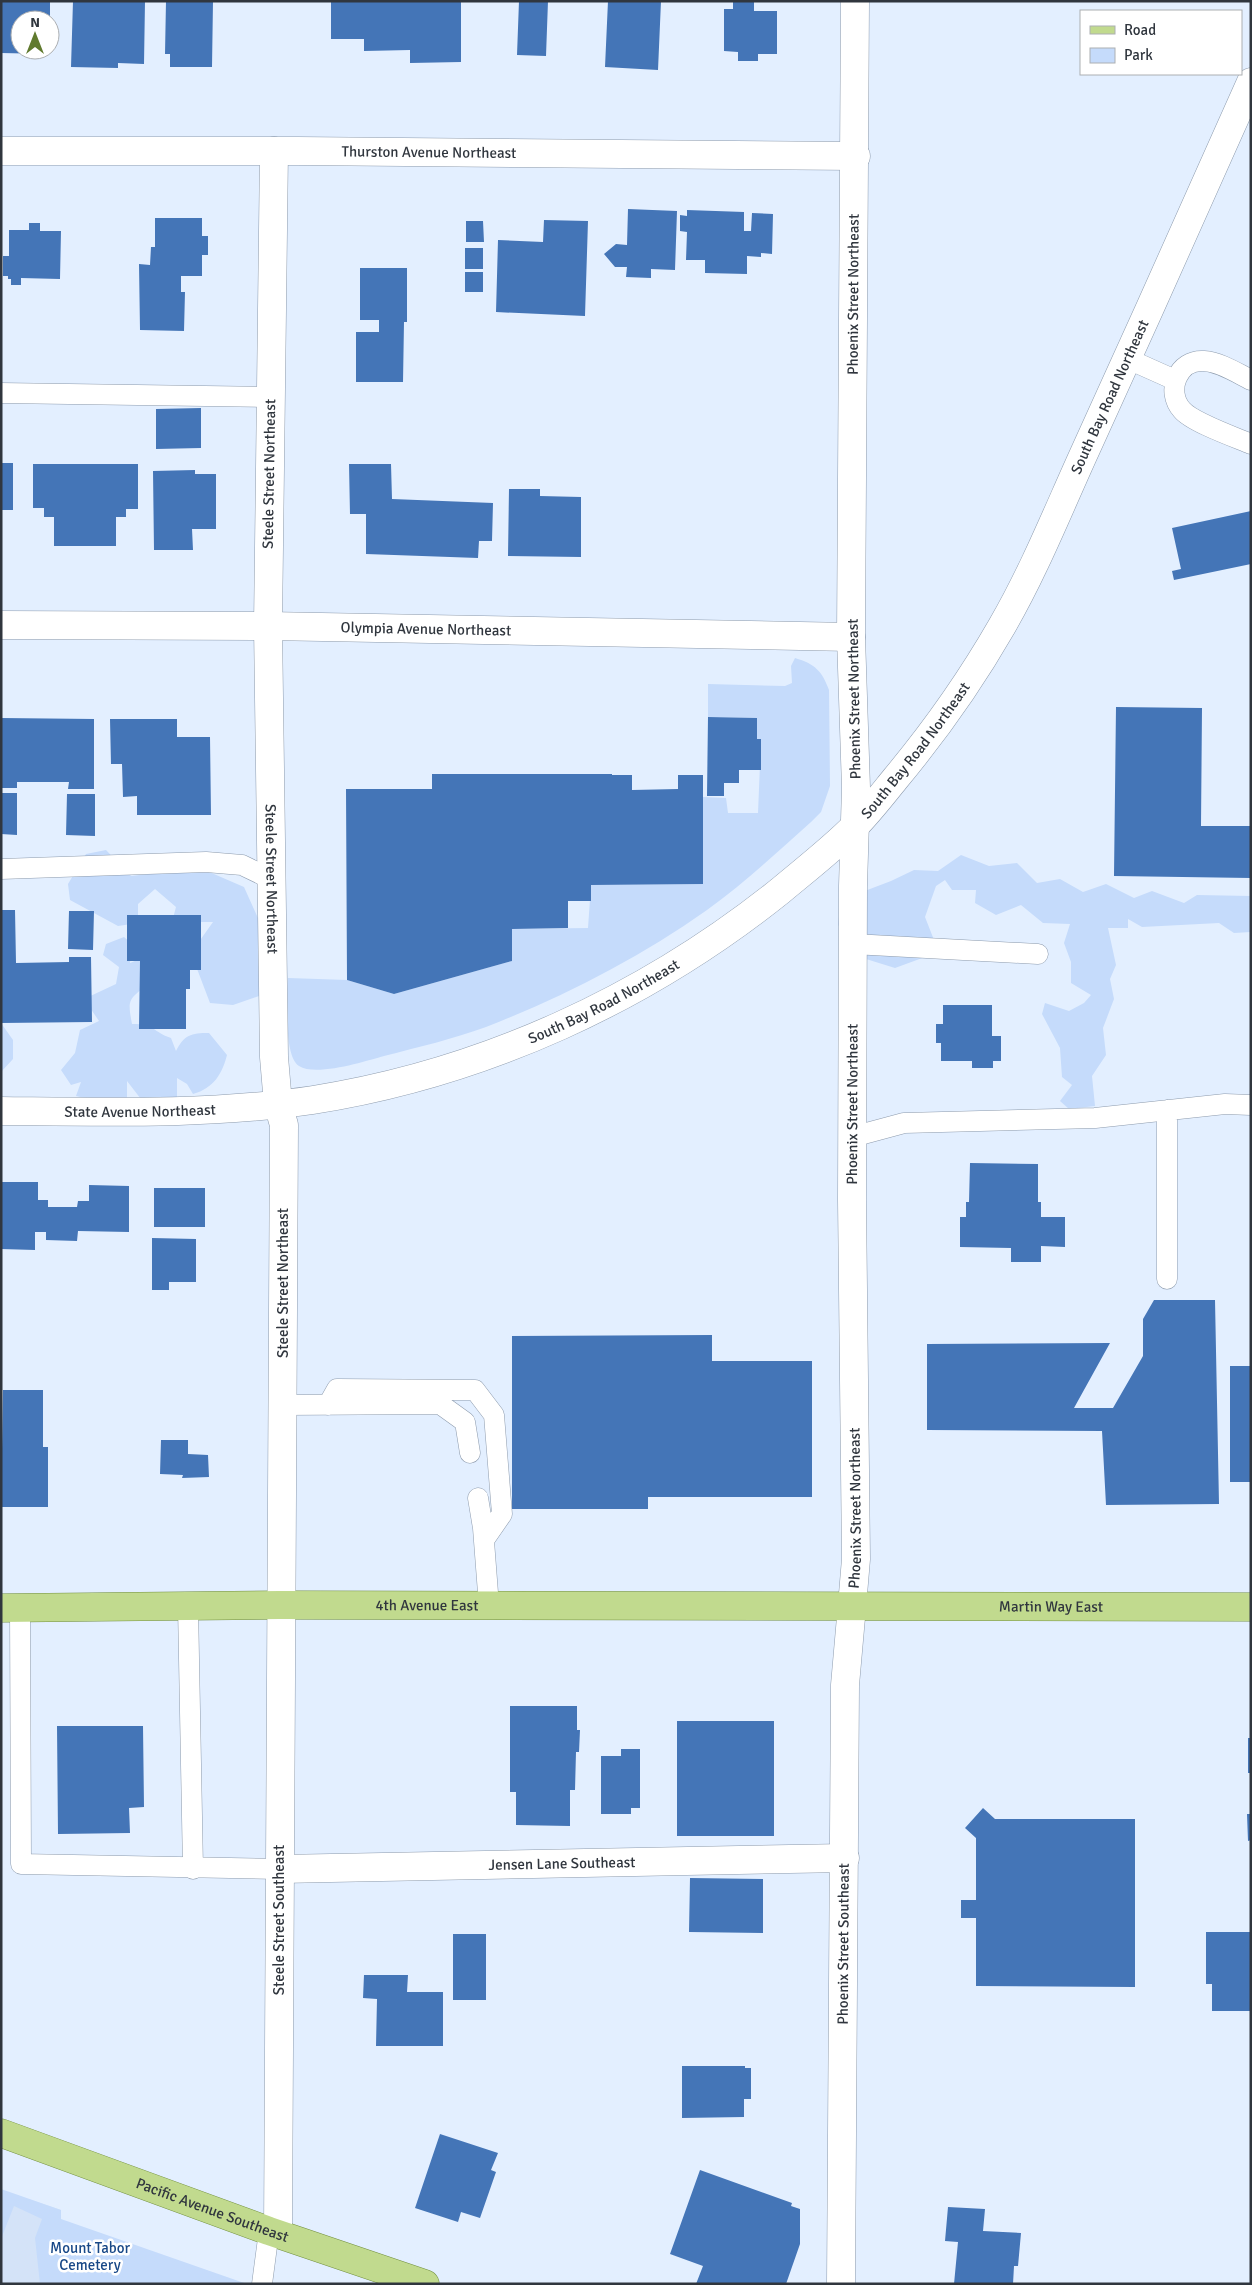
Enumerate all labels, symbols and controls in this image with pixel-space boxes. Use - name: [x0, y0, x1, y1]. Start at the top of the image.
- north arrow: [10, 10, 60, 60]
- legend: [1080, 10, 1242, 75]
- text: N: [30, 14, 40, 31]
- text: Road: [1124, 21, 1156, 39]
- text: Park: [1124, 46, 1153, 64]
- street label: Thurston Avenue Northeast: [342, 142, 516, 162]
- street label: Phoenix Street Northeast: [844, 214, 863, 375]
- street label: South Bay Road Northeast: [1067, 317, 1153, 477]
- street label: Steele Street Northeast: [259, 399, 279, 549]
- street label: Olympia Avenue Northeast: [341, 618, 511, 640]
- street label: Phoenix Street Northeast: [844, 618, 864, 780]
- street label: South Bay Road Northeast: [857, 679, 974, 822]
- street label: Steele Street Northeast: [261, 804, 282, 954]
- street label: South Bay Road Northeast: [525, 955, 683, 1048]
- street label: Phoenix Street Northeast: [843, 1024, 862, 1185]
- street label: State Avenue Northeast: [64, 1100, 216, 1121]
- street label: Steele Street Northeast: [274, 1208, 292, 1358]
- street label: Phoenix Street Northeast: [845, 1428, 865, 1589]
- street label: 4th Avenue East: [376, 1596, 478, 1614]
- street label: Martin Way East: [999, 1597, 1103, 1616]
- street label: Steele Street Southeast: [270, 1845, 288, 1995]
- street label: Jensen Lane Southeast: [488, 1853, 636, 1874]
- street label: Phoenix Street Southeast: [834, 1863, 853, 2025]
- street label: Pacific Avenue Southeast: [134, 2174, 291, 2246]
- park label: Mount Tabor Cemetery: [50, 2239, 130, 2274]

